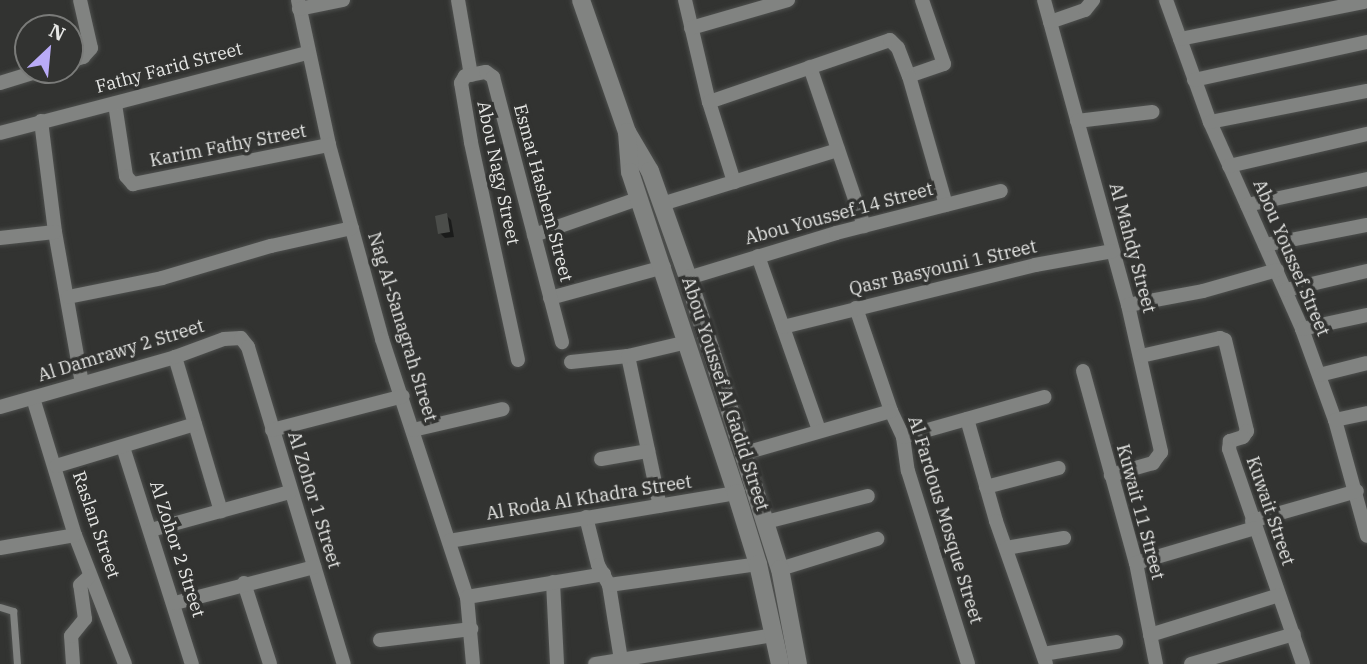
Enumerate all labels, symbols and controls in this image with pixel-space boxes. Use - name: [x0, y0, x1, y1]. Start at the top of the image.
- north arrow: [14, 14, 84, 84]
- text: N: [45, 18, 69, 46]
- street label: Fathy Farid Street: [93, 38, 245, 98]
- street label: Abou Nagy Street: [472, 99, 524, 247]
- street label: Esmat Hashem Street: [509, 102, 577, 284]
- street label: Karim Fathy Street: [148, 120, 308, 172]
- street label: Abou Youssef Street: [1248, 176, 1334, 340]
- street label: Abou Youssef 14 Street: [743, 178, 935, 250]
- street label: Al Mahdy Street: [1104, 181, 1160, 315]
- street label: Nag Al-Sanagrah Street: [363, 230, 441, 424]
- street label: Qasr Basyouni 1 Street: [847, 236, 1039, 300]
- street label: Abou Youssef Al Gadid Street: [677, 274, 773, 514]
- street label: Al Damrawy 2 Street: [35, 315, 207, 387]
- street label: Al Fardous Mosque Street: [903, 413, 987, 627]
- street label: Al Zohor 1 Street: [283, 429, 345, 571]
- street label: Kuwait 11 Street: [1111, 442, 1169, 582]
- street label: Kuwait Street: [1241, 454, 1299, 568]
- street label: Raslan Street: [68, 468, 124, 582]
- street label: Al Roda Al Khadra Street: [485, 471, 693, 525]
- street label: Al Zohor 2 Street: [145, 478, 209, 620]

